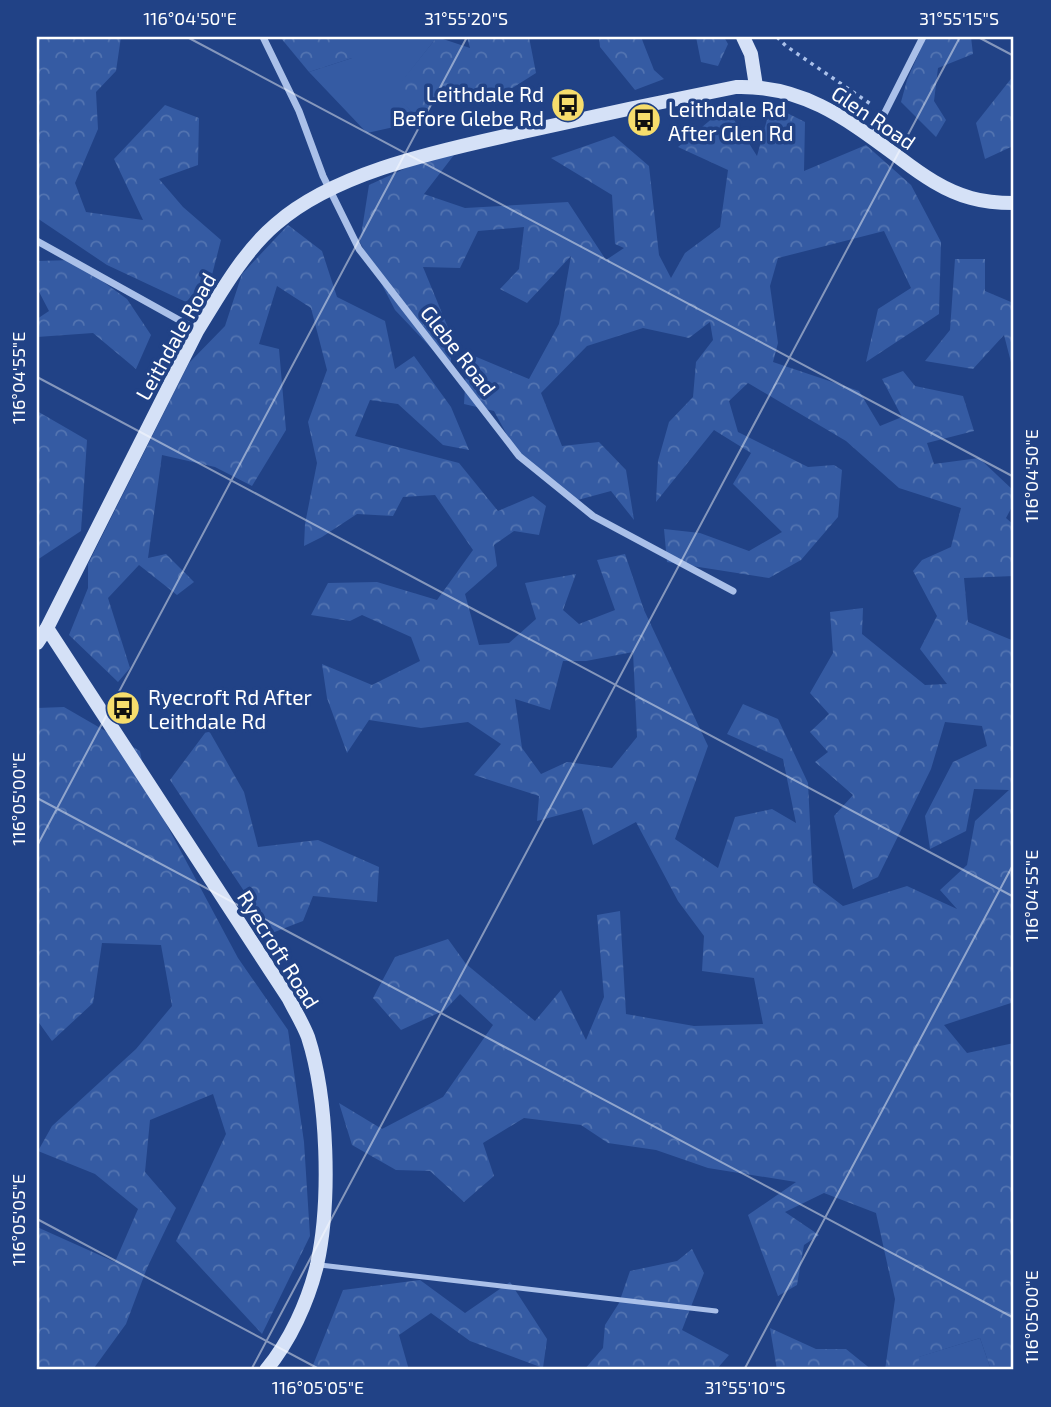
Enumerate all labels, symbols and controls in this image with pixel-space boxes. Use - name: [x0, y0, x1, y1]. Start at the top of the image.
- text: 116°04'50"E: [143, 7, 237, 29]
- text: 31°55'20"S: [424, 7, 508, 29]
- text: 31°55'15"S: [919, 7, 999, 29]
- street label: Glen Road: [827, 80, 921, 154]
- place label: Leithdale Rd Before Glebe Rd: [392, 81, 544, 130]
- bus stop icon: Leithdale Rd Before Glebe Rd: [549, 86, 587, 124]
- place label: Leithdale Rd After Glen Rd: [668, 96, 793, 145]
- bus stop icon: Leithdale Rd After Glen Rd: [625, 101, 663, 139]
- street label: Leithdale Road: [130, 268, 220, 404]
- street label: Glebe Road: [416, 300, 502, 400]
- text: 116°04'55"E: [7, 332, 29, 424]
- text: 116°04'50"E: [1020, 429, 1042, 523]
- place label: Ryecroft Rd After Leithdale Rd: [148, 684, 313, 733]
- bus stop icon: Ryecroft Rd After Leithdale Rd: [104, 689, 142, 727]
- text: 116°05'00"E: [7, 752, 29, 846]
- text: 116°04'55"E: [1020, 850, 1042, 942]
- street label: Ryecroft Road: [233, 885, 325, 1013]
- text: 116°05'05"E: [7, 1174, 29, 1266]
- text: 116°05'00"E: [1020, 1270, 1042, 1364]
- text: 116°05'05"E: [272, 1376, 364, 1398]
- text: 31°55'10"S: [704, 1376, 786, 1398]

